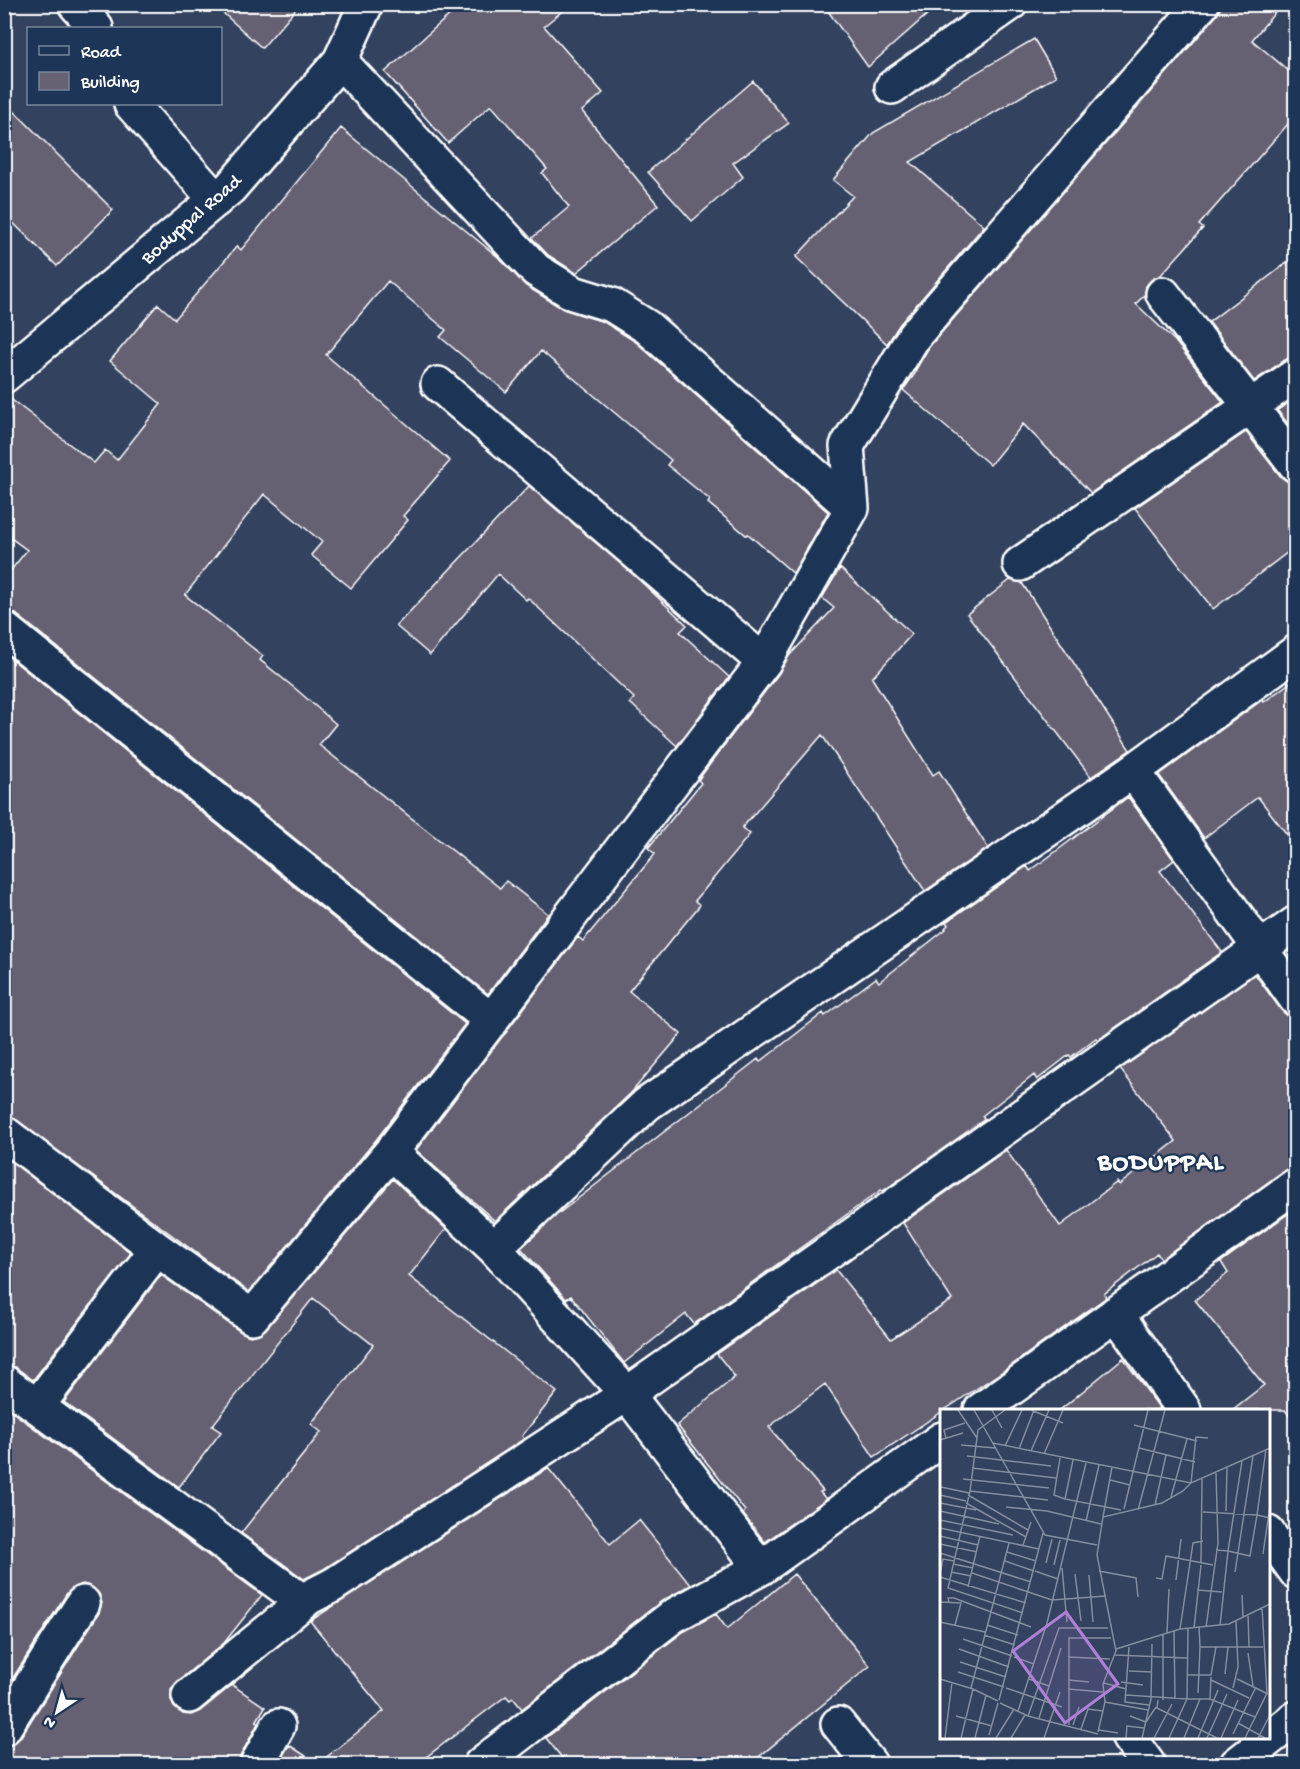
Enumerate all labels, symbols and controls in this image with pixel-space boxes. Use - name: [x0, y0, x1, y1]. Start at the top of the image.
- legend: [27, 27, 222, 105]
- text: Road: [81, 43, 122, 64]
- text: Building: [80, 73, 140, 94]
- street label: Boduppal Road: [137, 169, 249, 271]
- district label: BODUPPAL: [1097, 1149, 1224, 1180]
- inset map: [940, 1409, 1270, 1739]
- north arrow: [27, 1682, 87, 1742]
- text: N: [40, 1710, 60, 1732]

